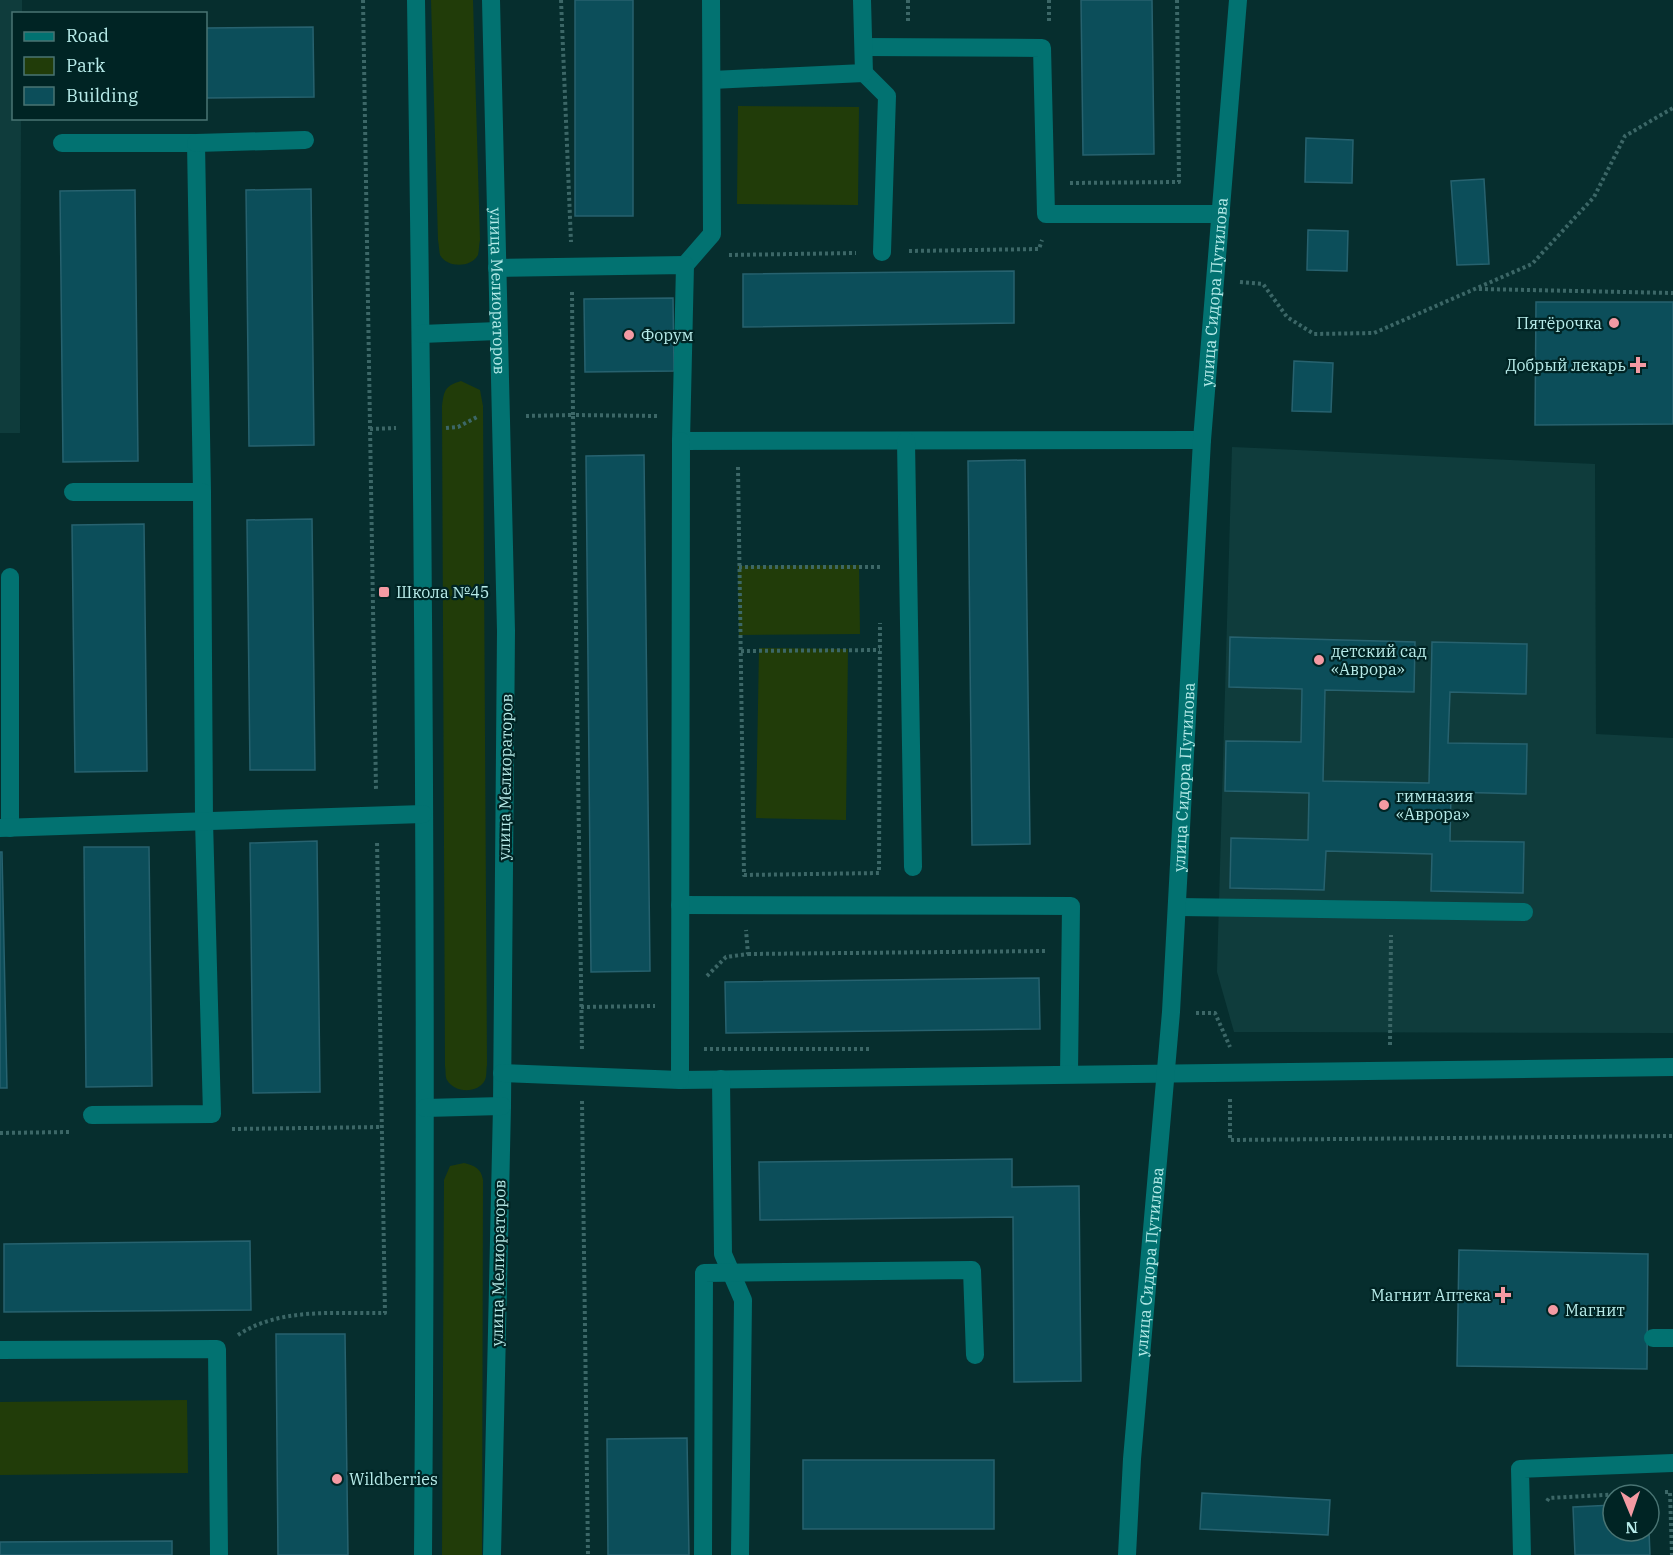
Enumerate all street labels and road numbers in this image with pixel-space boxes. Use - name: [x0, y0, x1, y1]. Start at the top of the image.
- street label: улица Сидора Путилова: [1196, 197, 1232, 388]
- street label: улица Мелиораторов: [486, 207, 510, 375]
- street label: улица Сидора Путилова: [1169, 682, 1199, 872]
- street label: улица Мелиораторов: [494, 693, 516, 861]
- street label: улица Сидора Путилова: [1131, 1166, 1167, 1357]
- street label: улица Мелиораторов: [487, 1179, 509, 1347]

